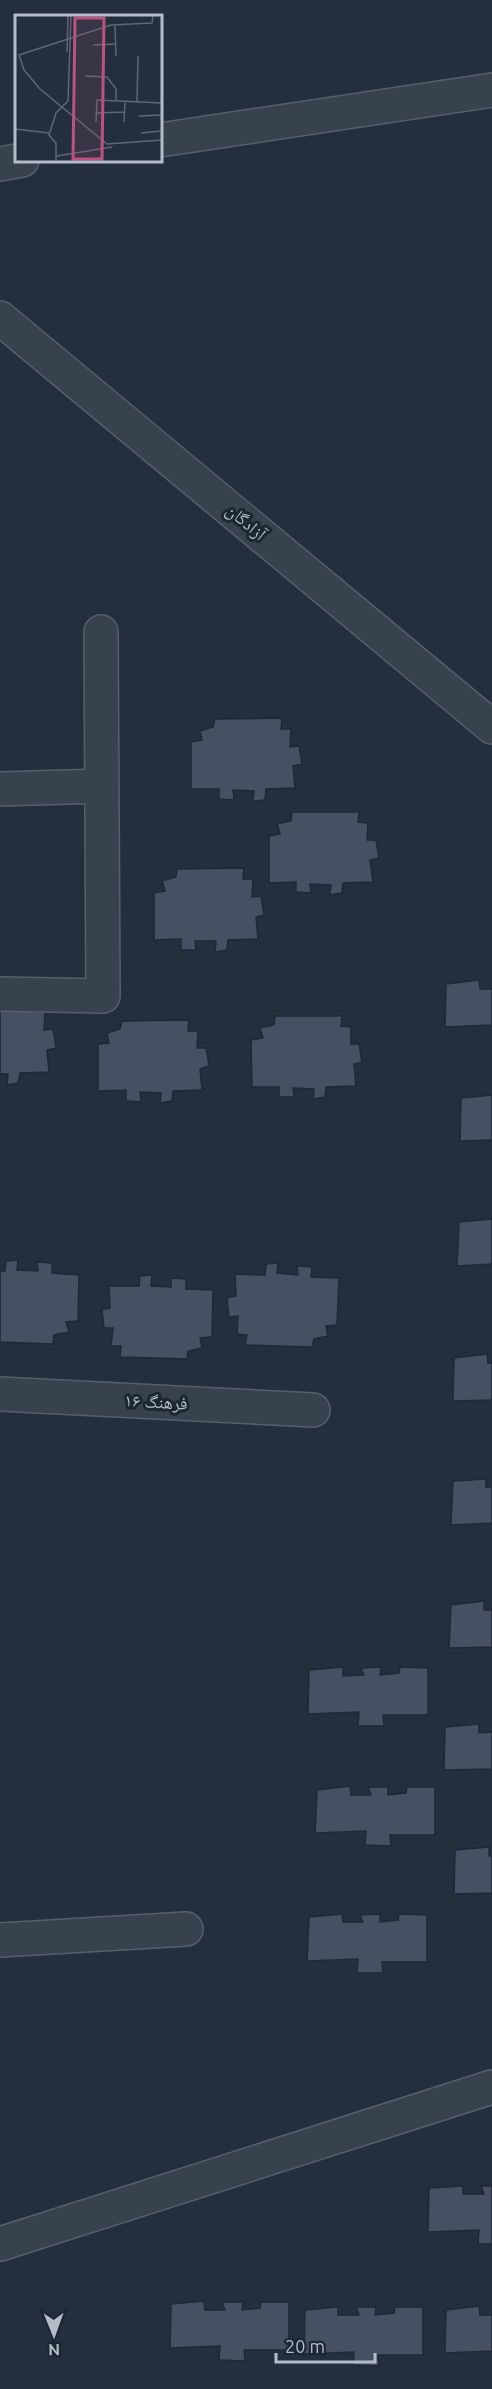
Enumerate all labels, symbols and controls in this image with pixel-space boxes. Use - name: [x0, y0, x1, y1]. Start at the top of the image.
- inset map: [15, 15, 162, 162]
- street label: آزادگان: [221, 499, 271, 545]
- street label: فرهنگ ۱۶: [124, 1389, 188, 1414]
- north arrow: [24, 2305, 84, 2365]
- scale bar: [276, 2326, 375, 2364]
- text: 20 m: [285, 2336, 325, 2356]
- text: N: [48, 2341, 60, 2359]

